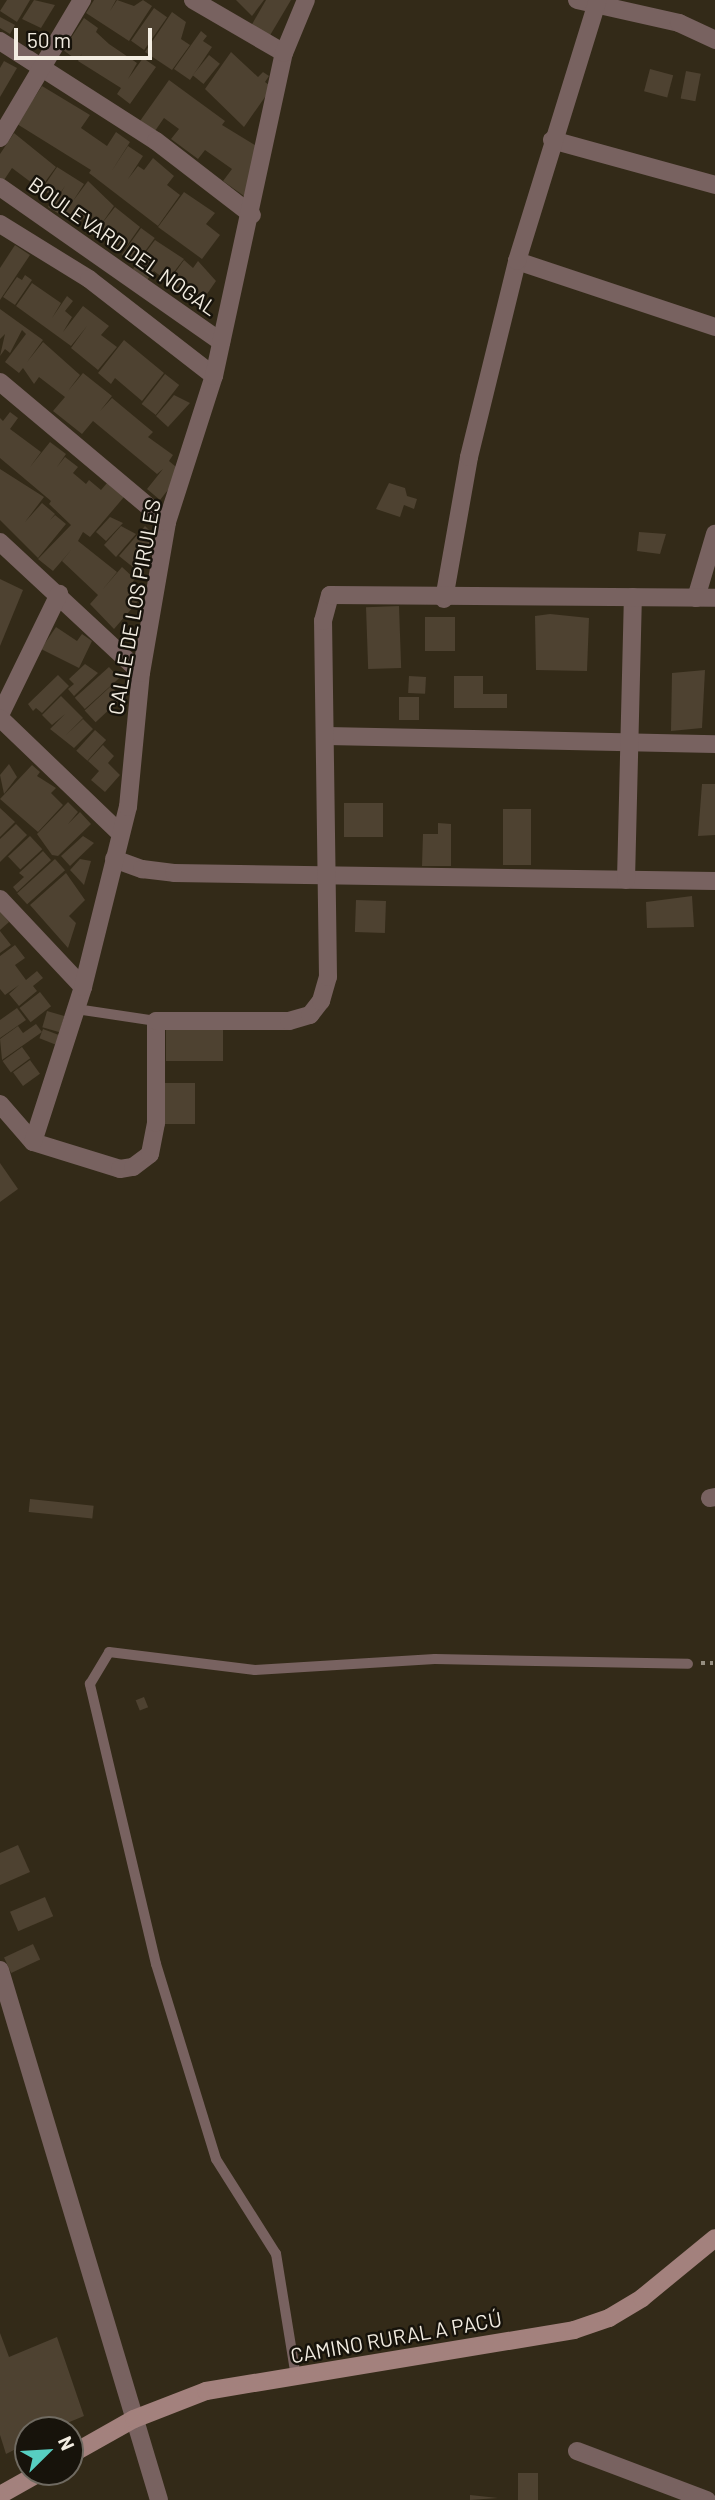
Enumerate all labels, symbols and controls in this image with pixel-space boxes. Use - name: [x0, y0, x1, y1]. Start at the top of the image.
- scale bar: [18, 14, 156, 58]
- text: 50 m: [27, 27, 71, 52]
- street label: BOULEVARD DEL NOGAL: [24, 171, 222, 321]
- street label: CALLE DE LOS PIRULES: [103, 497, 165, 717]
- street label: CAMINO RURAL A PACÚ: [288, 2306, 504, 2368]
- north arrow: [14, 2416, 84, 2486]
- text: N: [54, 2433, 80, 2454]

